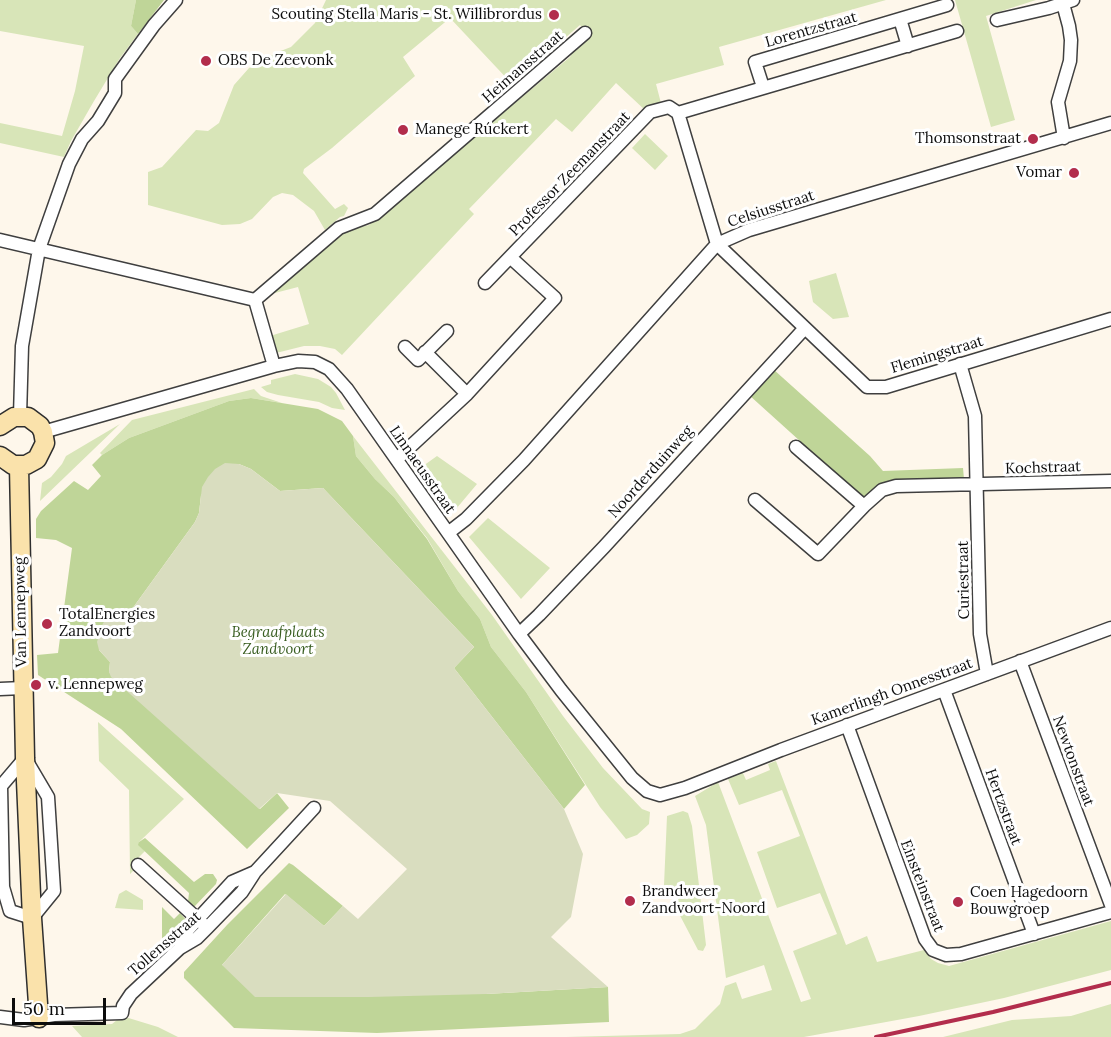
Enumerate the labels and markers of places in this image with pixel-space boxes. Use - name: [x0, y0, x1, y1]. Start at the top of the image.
- place label: Scouting Stella Maris - St. Willibrordus: [272, 6, 542, 24]
- marker: Scouting Stella Maris - St. Willibrordus: [547, 8, 561, 22]
- place label: OBS De Zeevonk: [218, 52, 333, 70]
- marker: OBS De Zeevonk: [199, 54, 213, 68]
- place label: Manege Rúckert: [415, 121, 529, 139]
- marker: Manege Rúckert: [396, 123, 410, 137]
- place label: Thomsonstraat: [915, 130, 1021, 148]
- marker: Thomsonstraat: [1026, 132, 1040, 146]
- place label: Vomar: [1016, 164, 1062, 182]
- marker: Vomar: [1067, 166, 1081, 180]
- place label: TotalEnergies Zandvoort: [59, 606, 155, 641]
- marker: TotalEnergies Zandvoort: [40, 617, 54, 631]
- place label: v. Lennepweg: [48, 676, 143, 694]
- marker: v. Lennepweg: [29, 678, 43, 692]
- place label: Brandweer Zandvoort-Noord: [642, 883, 766, 918]
- place label: Coen Hagedoorn Bouwgroep: [970, 884, 1088, 919]
- marker: Brandweer Zandvoort-Noord: [623, 894, 637, 908]
- marker: Coen Hagedoorn Bouwgroep: [951, 895, 965, 909]

